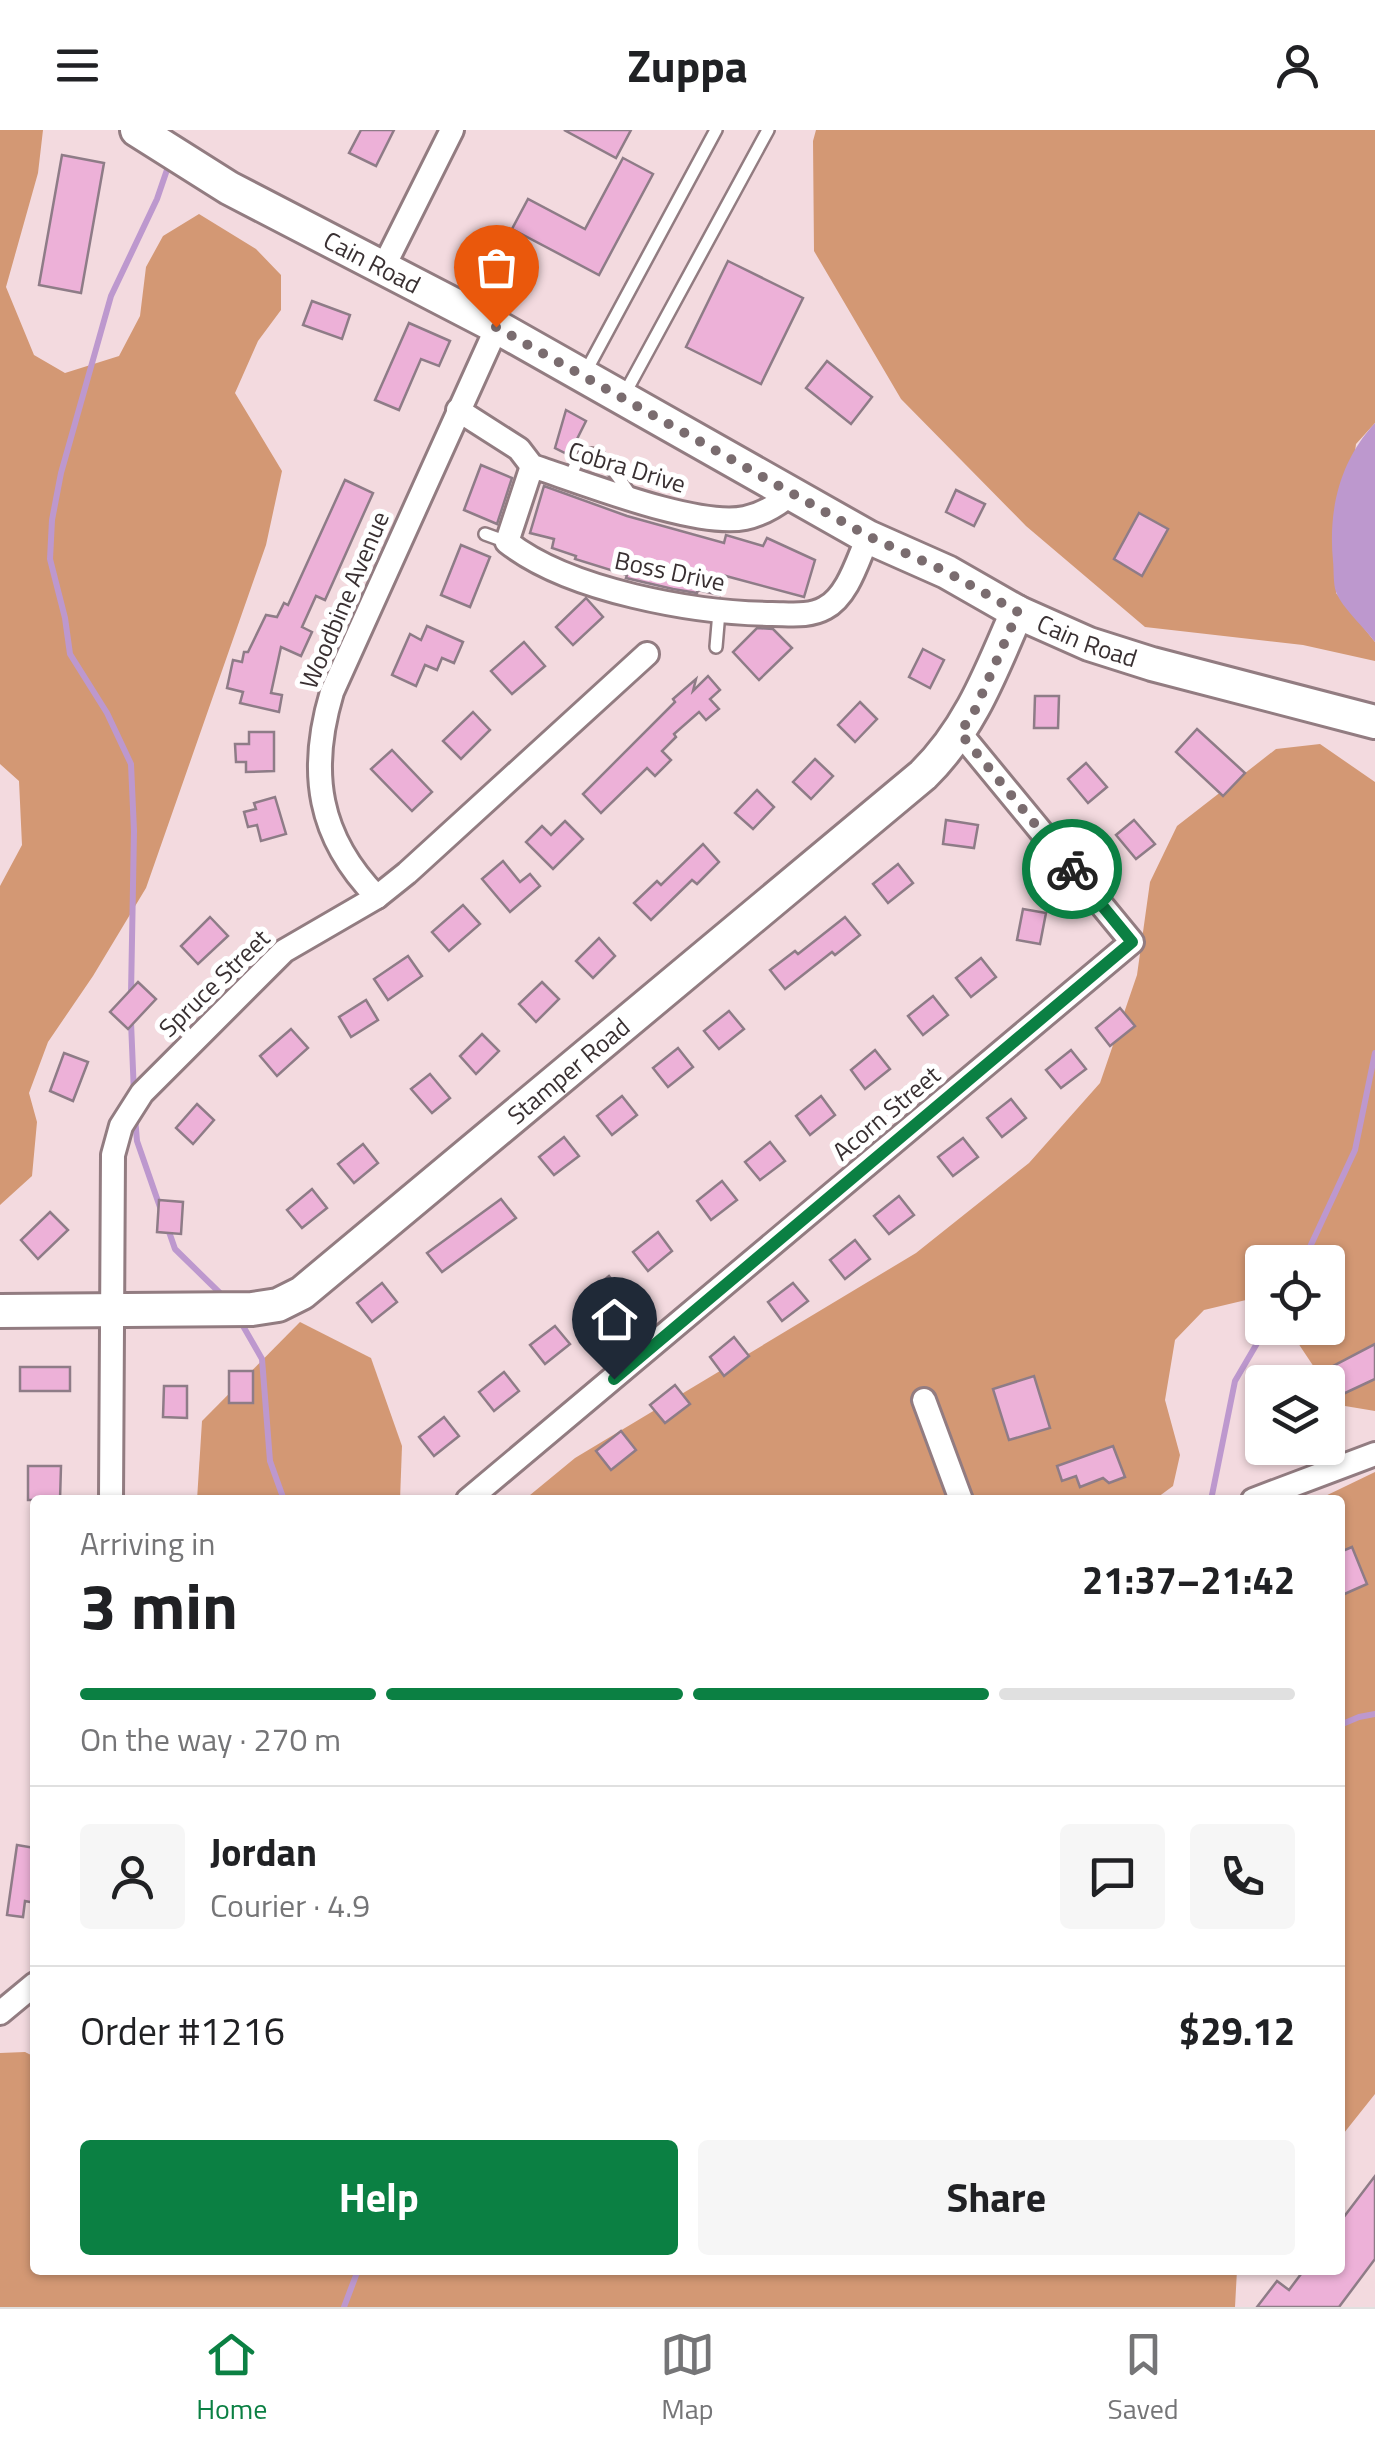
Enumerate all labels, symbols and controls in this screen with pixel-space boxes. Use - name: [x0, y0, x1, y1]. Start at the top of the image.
- text: Zuppa: [627, 31, 748, 99]
- icon: menu: [50, 38, 105, 93]
- icon: person: [1270, 38, 1325, 93]
- street label: Cain Road: [317, 221, 427, 303]
- pin: [454, 225, 539, 328]
- icon: bag: [469, 240, 524, 295]
- street label: Cobra Drive: [564, 431, 690, 503]
- street label: Woodbine Avenue: [289, 505, 399, 695]
- street label: Boss Drive: [611, 541, 729, 601]
- street label: Cain Road: [1031, 604, 1142, 677]
- courier: [1022, 819, 1122, 919]
- icon: bike: [1045, 842, 1100, 897]
- street label: Spruce Street: [150, 920, 278, 1046]
- street label: Stamper Road: [499, 1008, 638, 1133]
- street label: Acorn Street: [824, 1056, 948, 1170]
- map controls: [1245, 1245, 1345, 1465]
- button: locate: [1245, 1245, 1345, 1345]
- pin: [572, 1277, 657, 1380]
- icon: home: [587, 1292, 642, 1347]
- button: layers: [1245, 1365, 1345, 1465]
- text: Arriving in: [80, 1519, 216, 1567]
- text: 21:37–21:42: [1082, 1551, 1295, 1609]
- text: 3 min: [80, 1555, 238, 1654]
- text: On the way · 270 m: [80, 1715, 341, 1763]
- text: Jordan: [210, 1823, 317, 1881]
- button: person: [80, 1824, 185, 1929]
- button: chat: [1060, 1824, 1165, 1929]
- button: phone: [1190, 1824, 1295, 1929]
- text: Courier · 4.9: [210, 1881, 370, 1929]
- text: Order #1216: [80, 2002, 285, 2060]
- text: $29.12: [1179, 2002, 1295, 2060]
- button: Help: [80, 2140, 678, 2255]
- button: Share: [698, 2140, 1295, 2255]
- tab: Home: [196, 2327, 267, 2430]
- tab: Map: [660, 2327, 715, 2430]
- tab: Saved: [1107, 2327, 1179, 2430]

